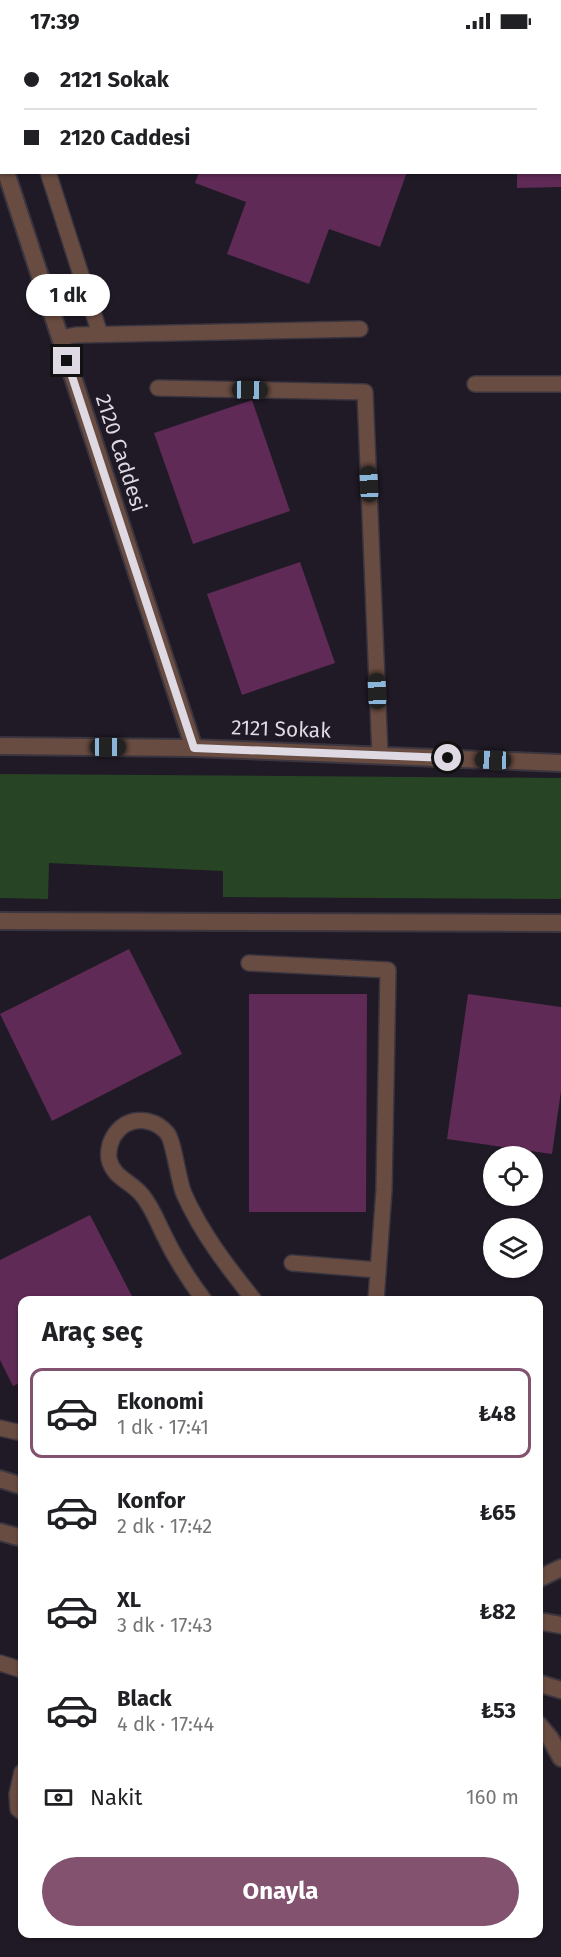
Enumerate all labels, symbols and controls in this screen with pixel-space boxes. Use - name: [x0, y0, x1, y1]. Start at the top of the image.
- text: 17:39: [30, 8, 80, 35]
- text: 2121 Sokak: [60, 66, 169, 93]
- text: 2120 Caddesi: [60, 124, 190, 151]
- callout: 1 dk: [25, 274, 109, 316]
- text: 1 dk: [49, 283, 87, 307]
- route end: [53, 347, 80, 374]
- car: [232, 381, 268, 399]
- street label: 2120 Caddesi: [90, 391, 152, 515]
- car: [359, 466, 379, 502]
- car: [367, 673, 387, 709]
- street label: 2121 Sokak: [231, 714, 332, 744]
- car: [90, 738, 126, 756]
- route start: [434, 744, 461, 771]
- car: [475, 750, 511, 770]
- map controls: [483, 1146, 543, 1278]
- button: locate: [483, 1146, 543, 1206]
- button: layers: [483, 1218, 543, 1278]
- text: Araç seç: [42, 1316, 143, 1348]
- icon: car: [45, 1386, 99, 1440]
- text: Ekonomi: [117, 1388, 204, 1415]
- text: ₺48: [478, 1400, 516, 1427]
- text: 1 dk · 17:41: [117, 1415, 209, 1439]
- icon: car: [45, 1485, 99, 1539]
- text: Konfor: [117, 1487, 185, 1514]
- text: ₺65: [479, 1499, 516, 1526]
- text: 2 dk · 17:42: [117, 1514, 212, 1538]
- icon: car: [45, 1584, 99, 1638]
- text: XL: [117, 1586, 141, 1613]
- text: ₺82: [479, 1598, 516, 1625]
- text: 3 dk · 17:43: [117, 1613, 212, 1637]
- icon: car: [45, 1683, 99, 1737]
- text: Black: [117, 1685, 172, 1712]
- text: ₺53: [481, 1697, 516, 1724]
- text: 4 dk · 17:44: [117, 1712, 214, 1736]
- icon: cash: [42, 1781, 75, 1814]
- text: Nakit: [90, 1784, 142, 1811]
- text: 160 m: [466, 1785, 519, 1809]
- button: Onayla: [42, 1857, 519, 1926]

